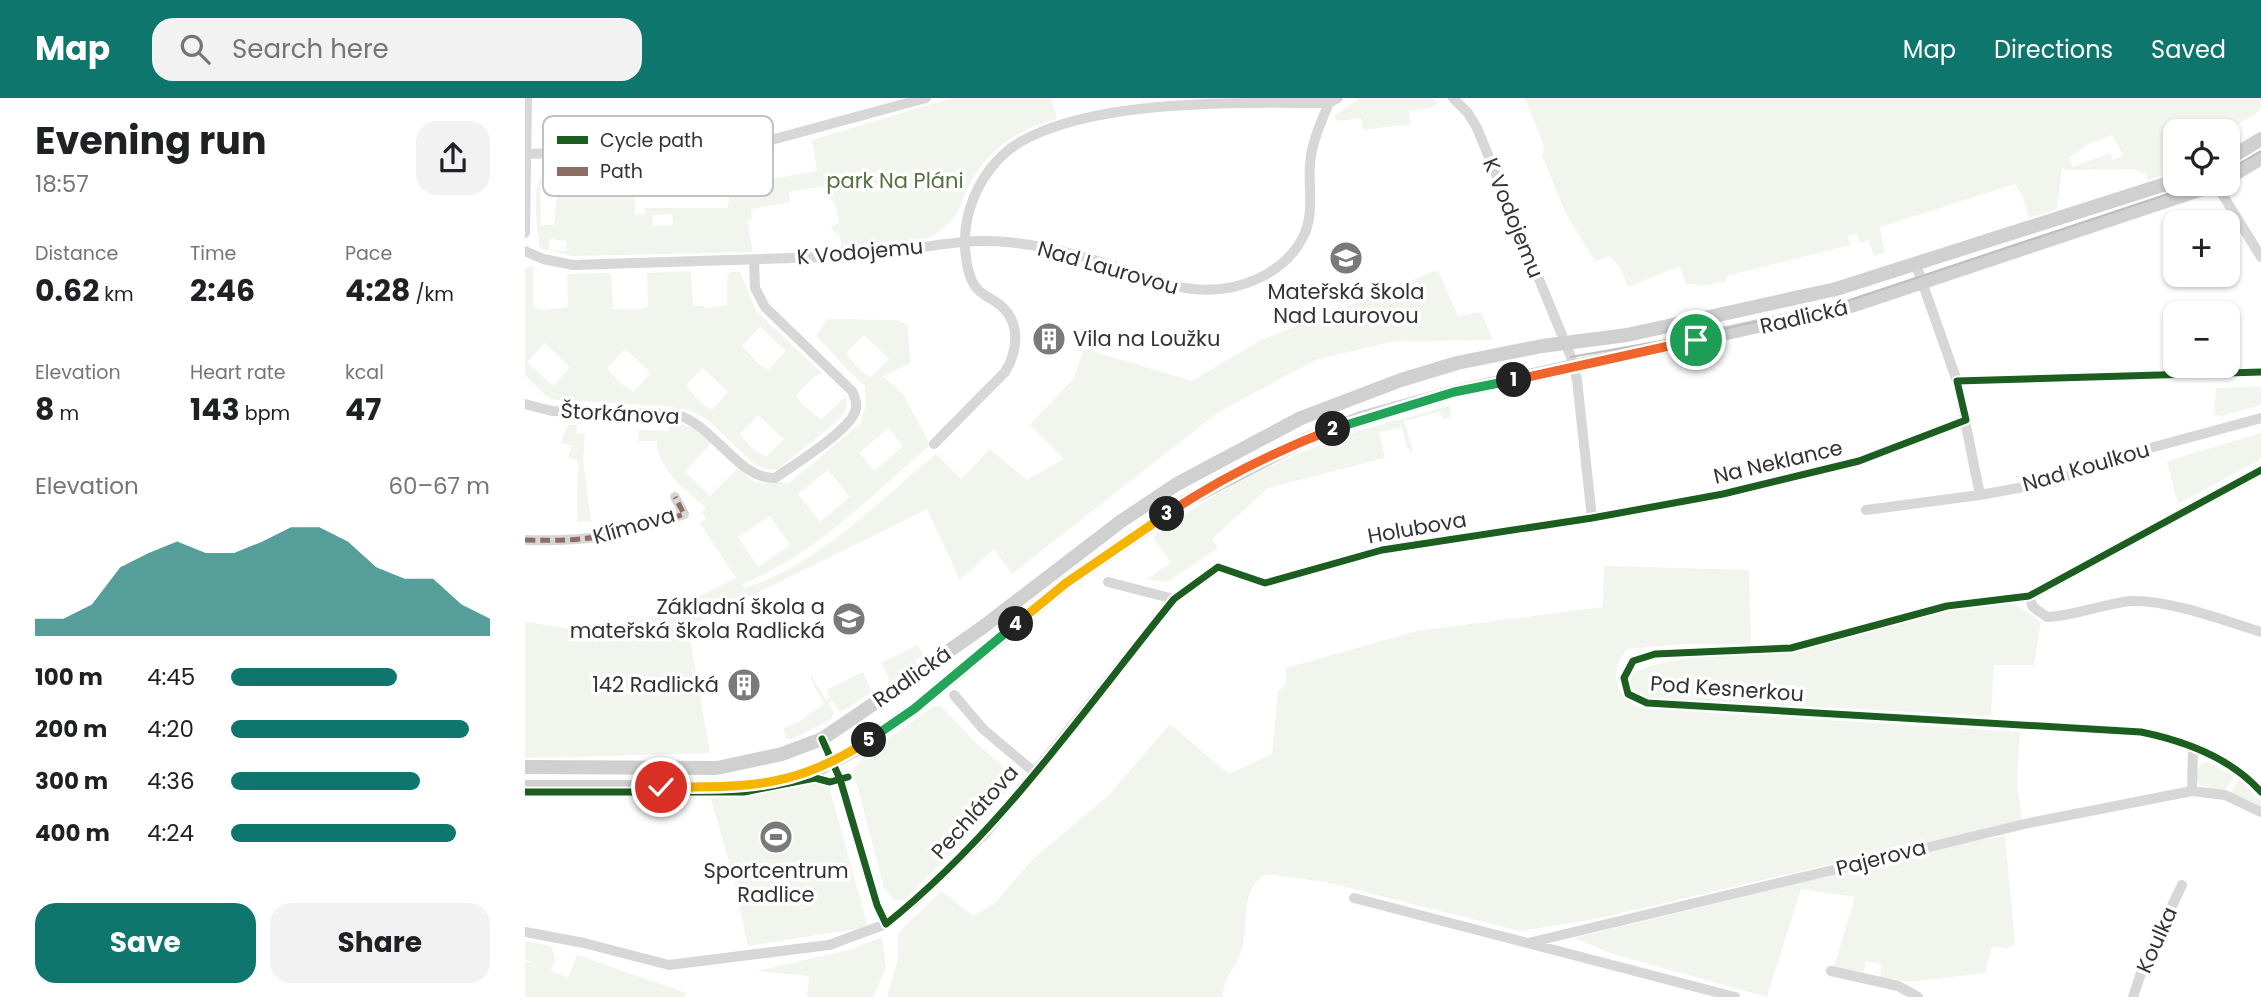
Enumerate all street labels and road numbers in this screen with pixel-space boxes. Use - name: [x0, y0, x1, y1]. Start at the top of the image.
- street label: K Vodojemu: [1476, 154, 1551, 282]
- street label: K Vodojemu: [796, 232, 924, 271]
- street label: Nad Laurovou: [1034, 234, 1182, 301]
- street label: Radlická: [1757, 292, 1851, 341]
- street label: Štorkánova: [560, 396, 680, 431]
- street label: Na Neklance: [1710, 433, 1845, 490]
- street label: Nad Koulkou: [2019, 435, 2153, 499]
- street label: Klímova: [590, 500, 678, 551]
- street label: Holubova: [1365, 505, 1469, 550]
- street label: Radlická: [867, 639, 957, 714]
- street label: Pod Kesnerkou: [1649, 669, 1805, 708]
- street label: Pechlátova: [924, 758, 1025, 865]
- street label: Pajerova: [1833, 832, 1929, 883]
- street label: Koulka: [2129, 902, 2184, 978]

